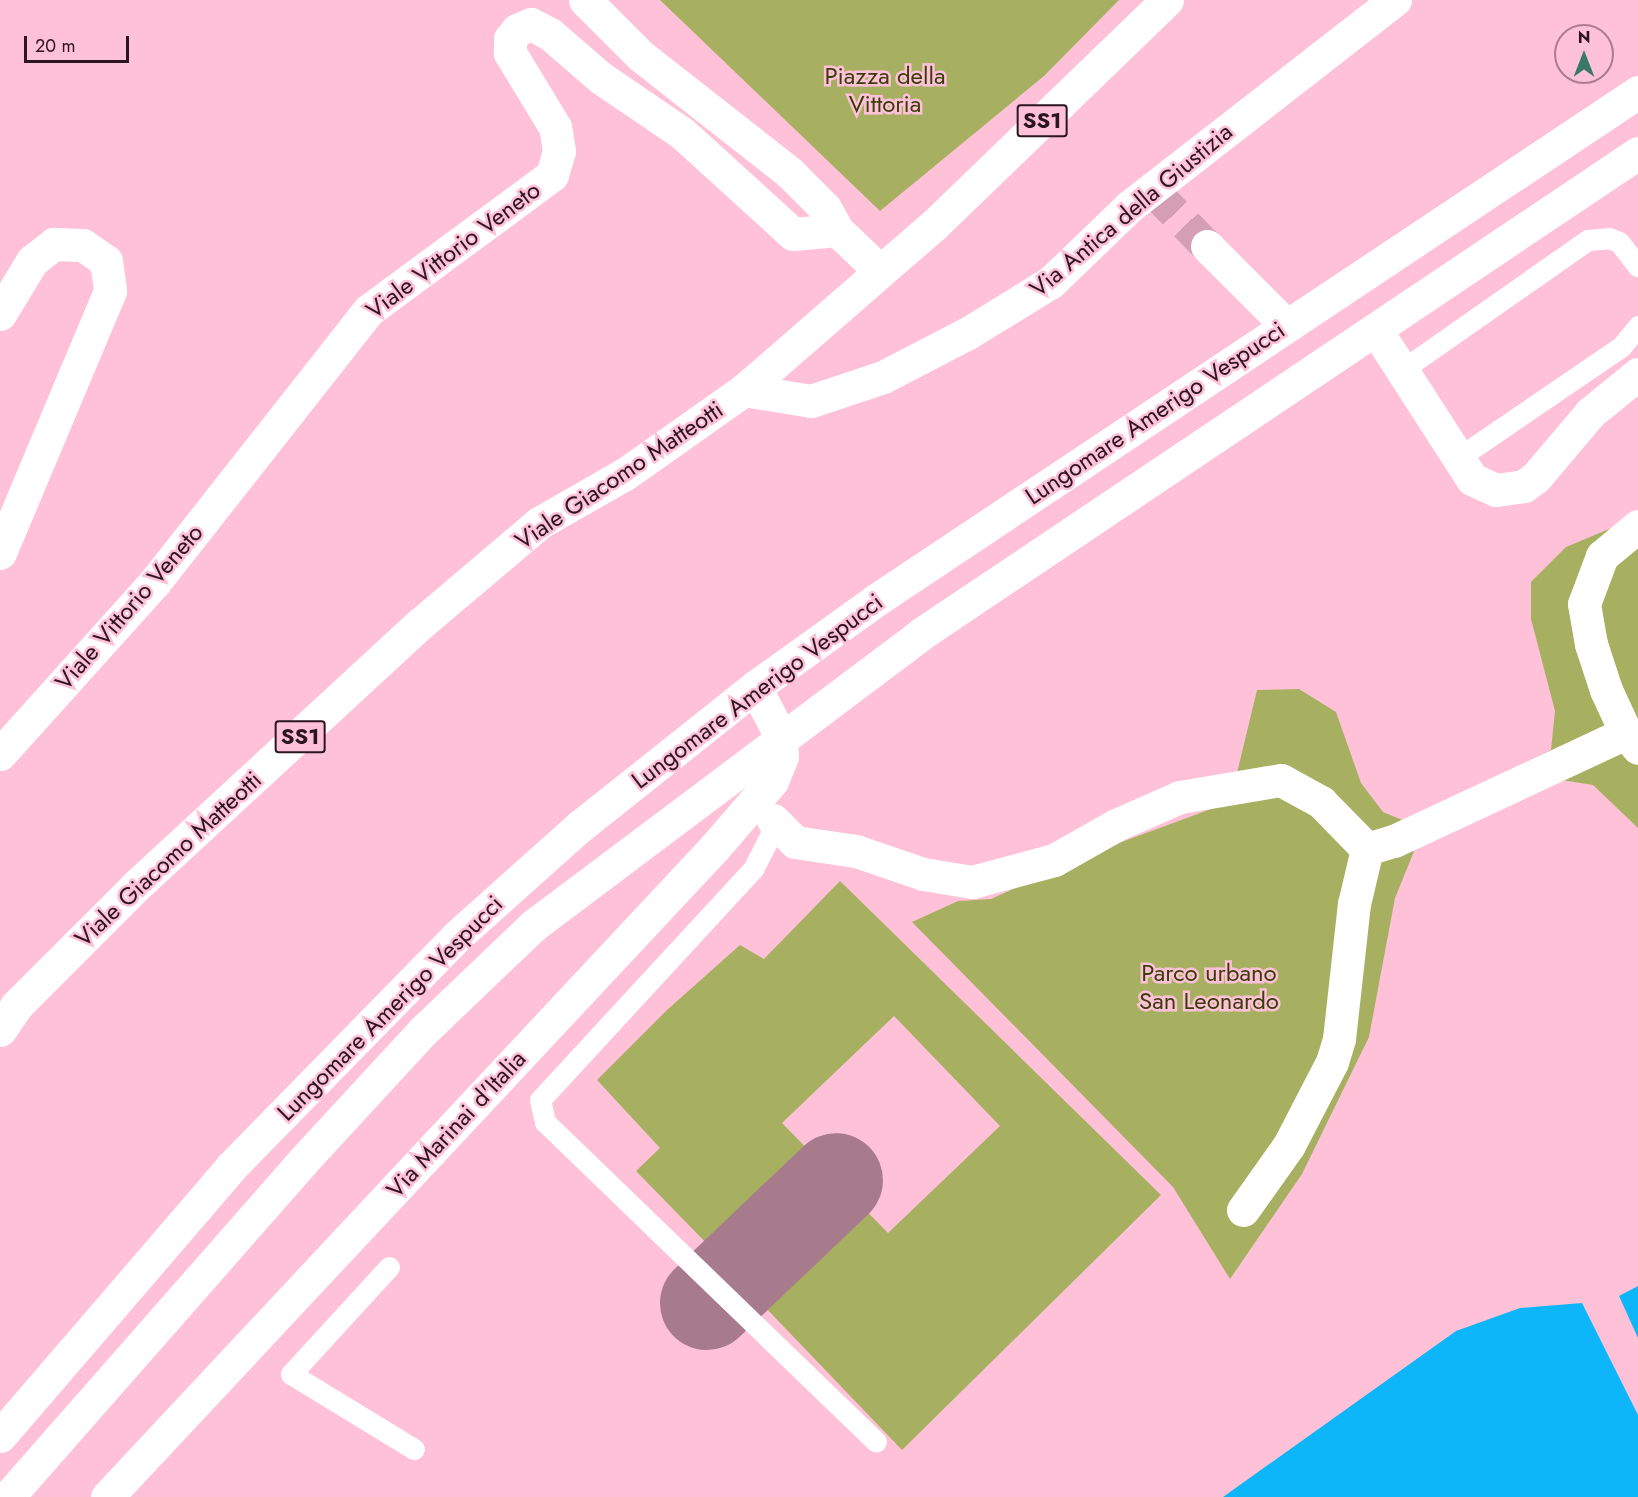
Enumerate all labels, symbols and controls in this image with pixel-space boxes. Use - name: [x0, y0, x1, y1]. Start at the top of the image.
- scale bar: [27, 24, 132, 62]
- north arrow: [1554, 24, 1614, 84]
- text: N: [1578, 26, 1590, 49]
- text: 20 m: [35, 33, 75, 59]
- park label: Piazza della Vittoria: [824, 62, 946, 118]
- road number: SS1: [1016, 102, 1068, 140]
- street label: Via Antica della Giustizia: [1024, 117, 1238, 303]
- street label: Viale Vittorio Veneto: [360, 175, 546, 325]
- street label: Lungomare Amerigo Vespucci: [1020, 315, 1290, 511]
- street label: Viale Giacomo Matteotti: [510, 395, 728, 555]
- street label: Viale Vittorio Veneto: [49, 518, 209, 696]
- street label: Lungomare Amerigo Vespucci: [626, 587, 888, 795]
- road number: SS1: [274, 718, 326, 756]
- street label: Viale Giacomo Matteotti: [69, 765, 267, 953]
- street label: Lungomare Amerigo Vespucci: [271, 889, 509, 1127]
- park label: Parco urbano San Leonardo: [1139, 959, 1279, 1015]
- street label: Via Marinai d'Italia: [380, 1044, 532, 1204]

